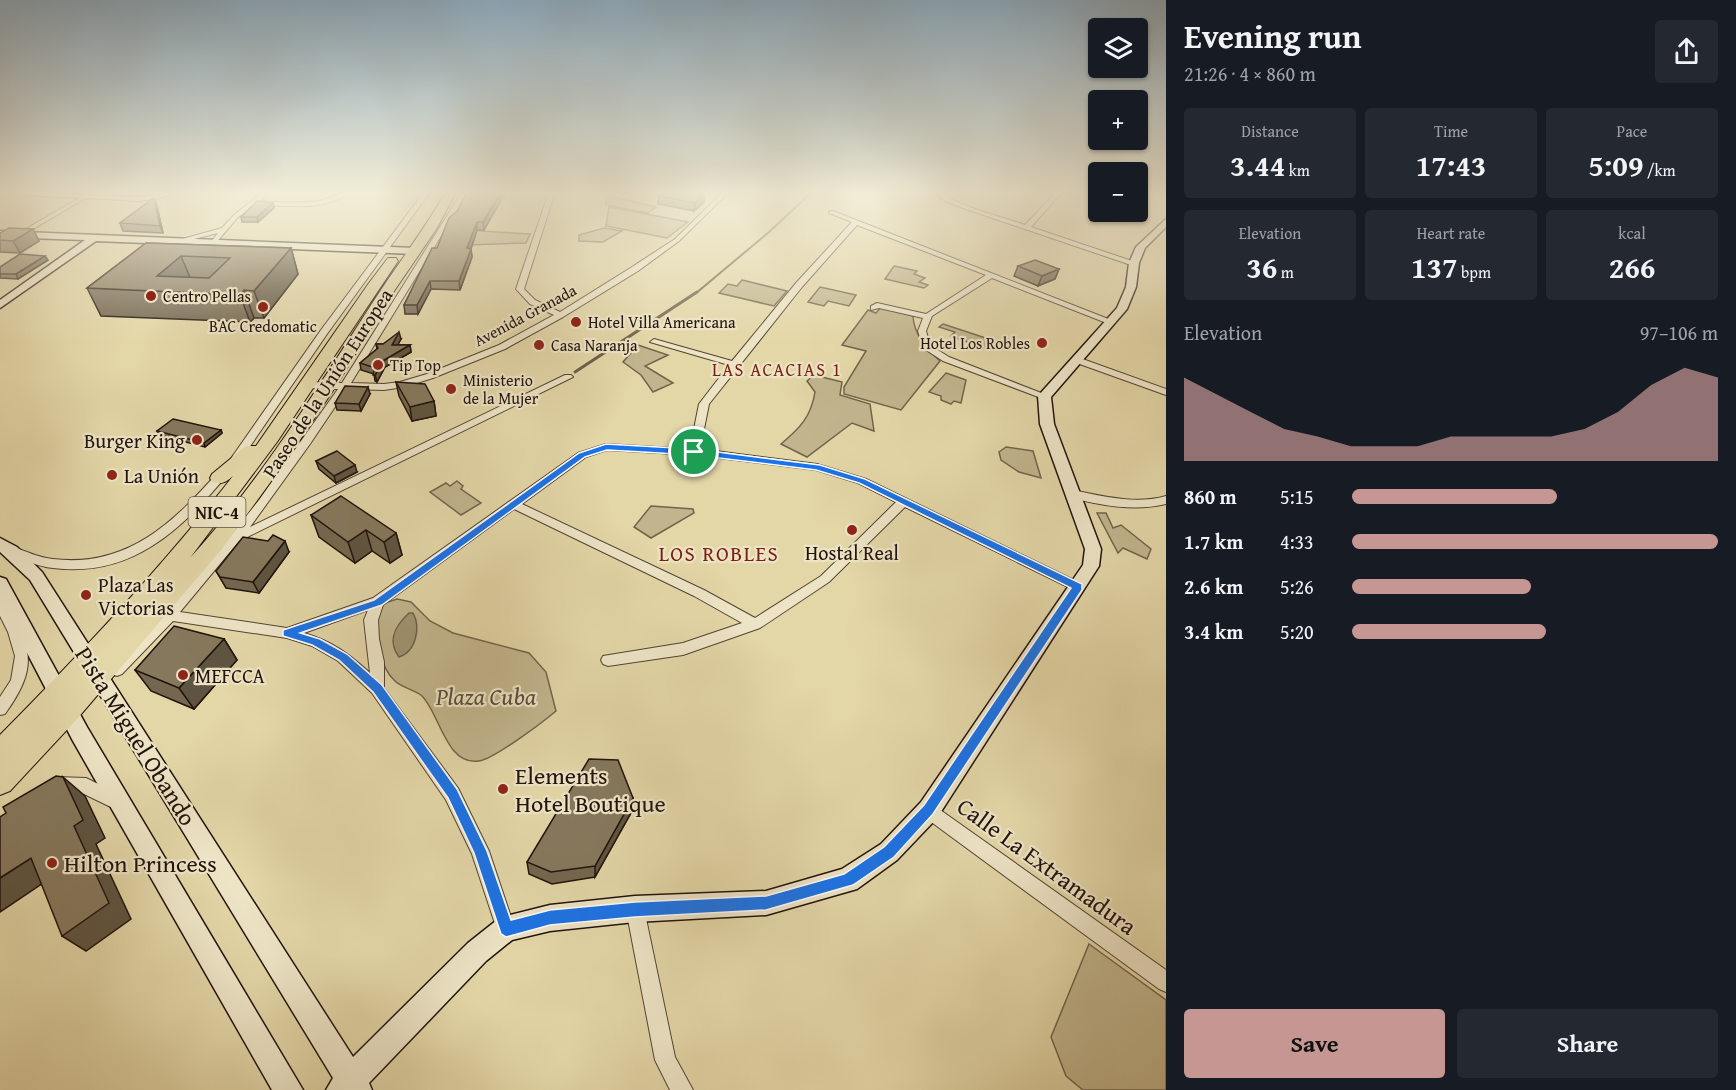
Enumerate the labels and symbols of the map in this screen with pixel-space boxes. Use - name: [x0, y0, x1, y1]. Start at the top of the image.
- street label: Avenida Granada: [469, 278, 581, 352]
- street label: Paseo de la Unión Europea: [255, 282, 400, 483]
- place label: Centro Pellas: [163, 284, 251, 308]
- marker: Centro Pellas: [144, 289, 158, 303]
- marker: BAC Credomatic: [256, 300, 270, 314]
- place label: Hotel Villa Americana: [588, 310, 736, 334]
- place label: BAC Credomatic: [209, 314, 317, 338]
- marker: Hotel Villa Americana: [569, 315, 583, 329]
- place label: Hotel Los Robles: [920, 331, 1030, 355]
- place label: Casa Naranja: [551, 333, 638, 357]
- marker: Hotel Los Robles: [1035, 336, 1049, 350]
- marker: Casa Naranja: [532, 338, 546, 352]
- place label: Tip Top: [390, 353, 441, 377]
- district label: LAS ACACIAS 1: [712, 356, 842, 383]
- marker: Tip Top: [371, 358, 385, 372]
- place label: Ministerio de la Mujer: [463, 368, 539, 410]
- marker: Ministerio de la Mujer: [444, 382, 458, 396]
- place label: Burger King: [84, 426, 185, 455]
- pin: [668, 426, 719, 477]
- marker: Burger King: [190, 433, 204, 447]
- place label: La Unión: [124, 461, 199, 490]
- marker: La Unión: [105, 468, 119, 482]
- road number: NIC-4: [188, 497, 246, 527]
- marker: Hostal Real: [845, 523, 859, 537]
- district label: LOS ROBLES: [659, 538, 779, 569]
- place label: Hostal Real: [805, 538, 899, 567]
- place label: Plaza Las Victorias: [98, 570, 174, 622]
- marker: Plaza Las Victorias: [79, 588, 93, 602]
- street label: Pista Miguel Obando: [67, 639, 205, 833]
- place label: MEFCCA: [195, 661, 265, 690]
- marker: MEFCCA: [176, 668, 190, 682]
- park label: Plaza Cuba: [435, 679, 536, 714]
- place label: Elements Hotel Boutique: [515, 758, 666, 821]
- marker: Elements Hotel Boutique: [496, 782, 510, 796]
- street label: Calle La Extramadura: [950, 789, 1145, 944]
- place label: Hilton Princess: [64, 846, 217, 881]
- marker: Hilton Princess: [45, 856, 59, 870]

